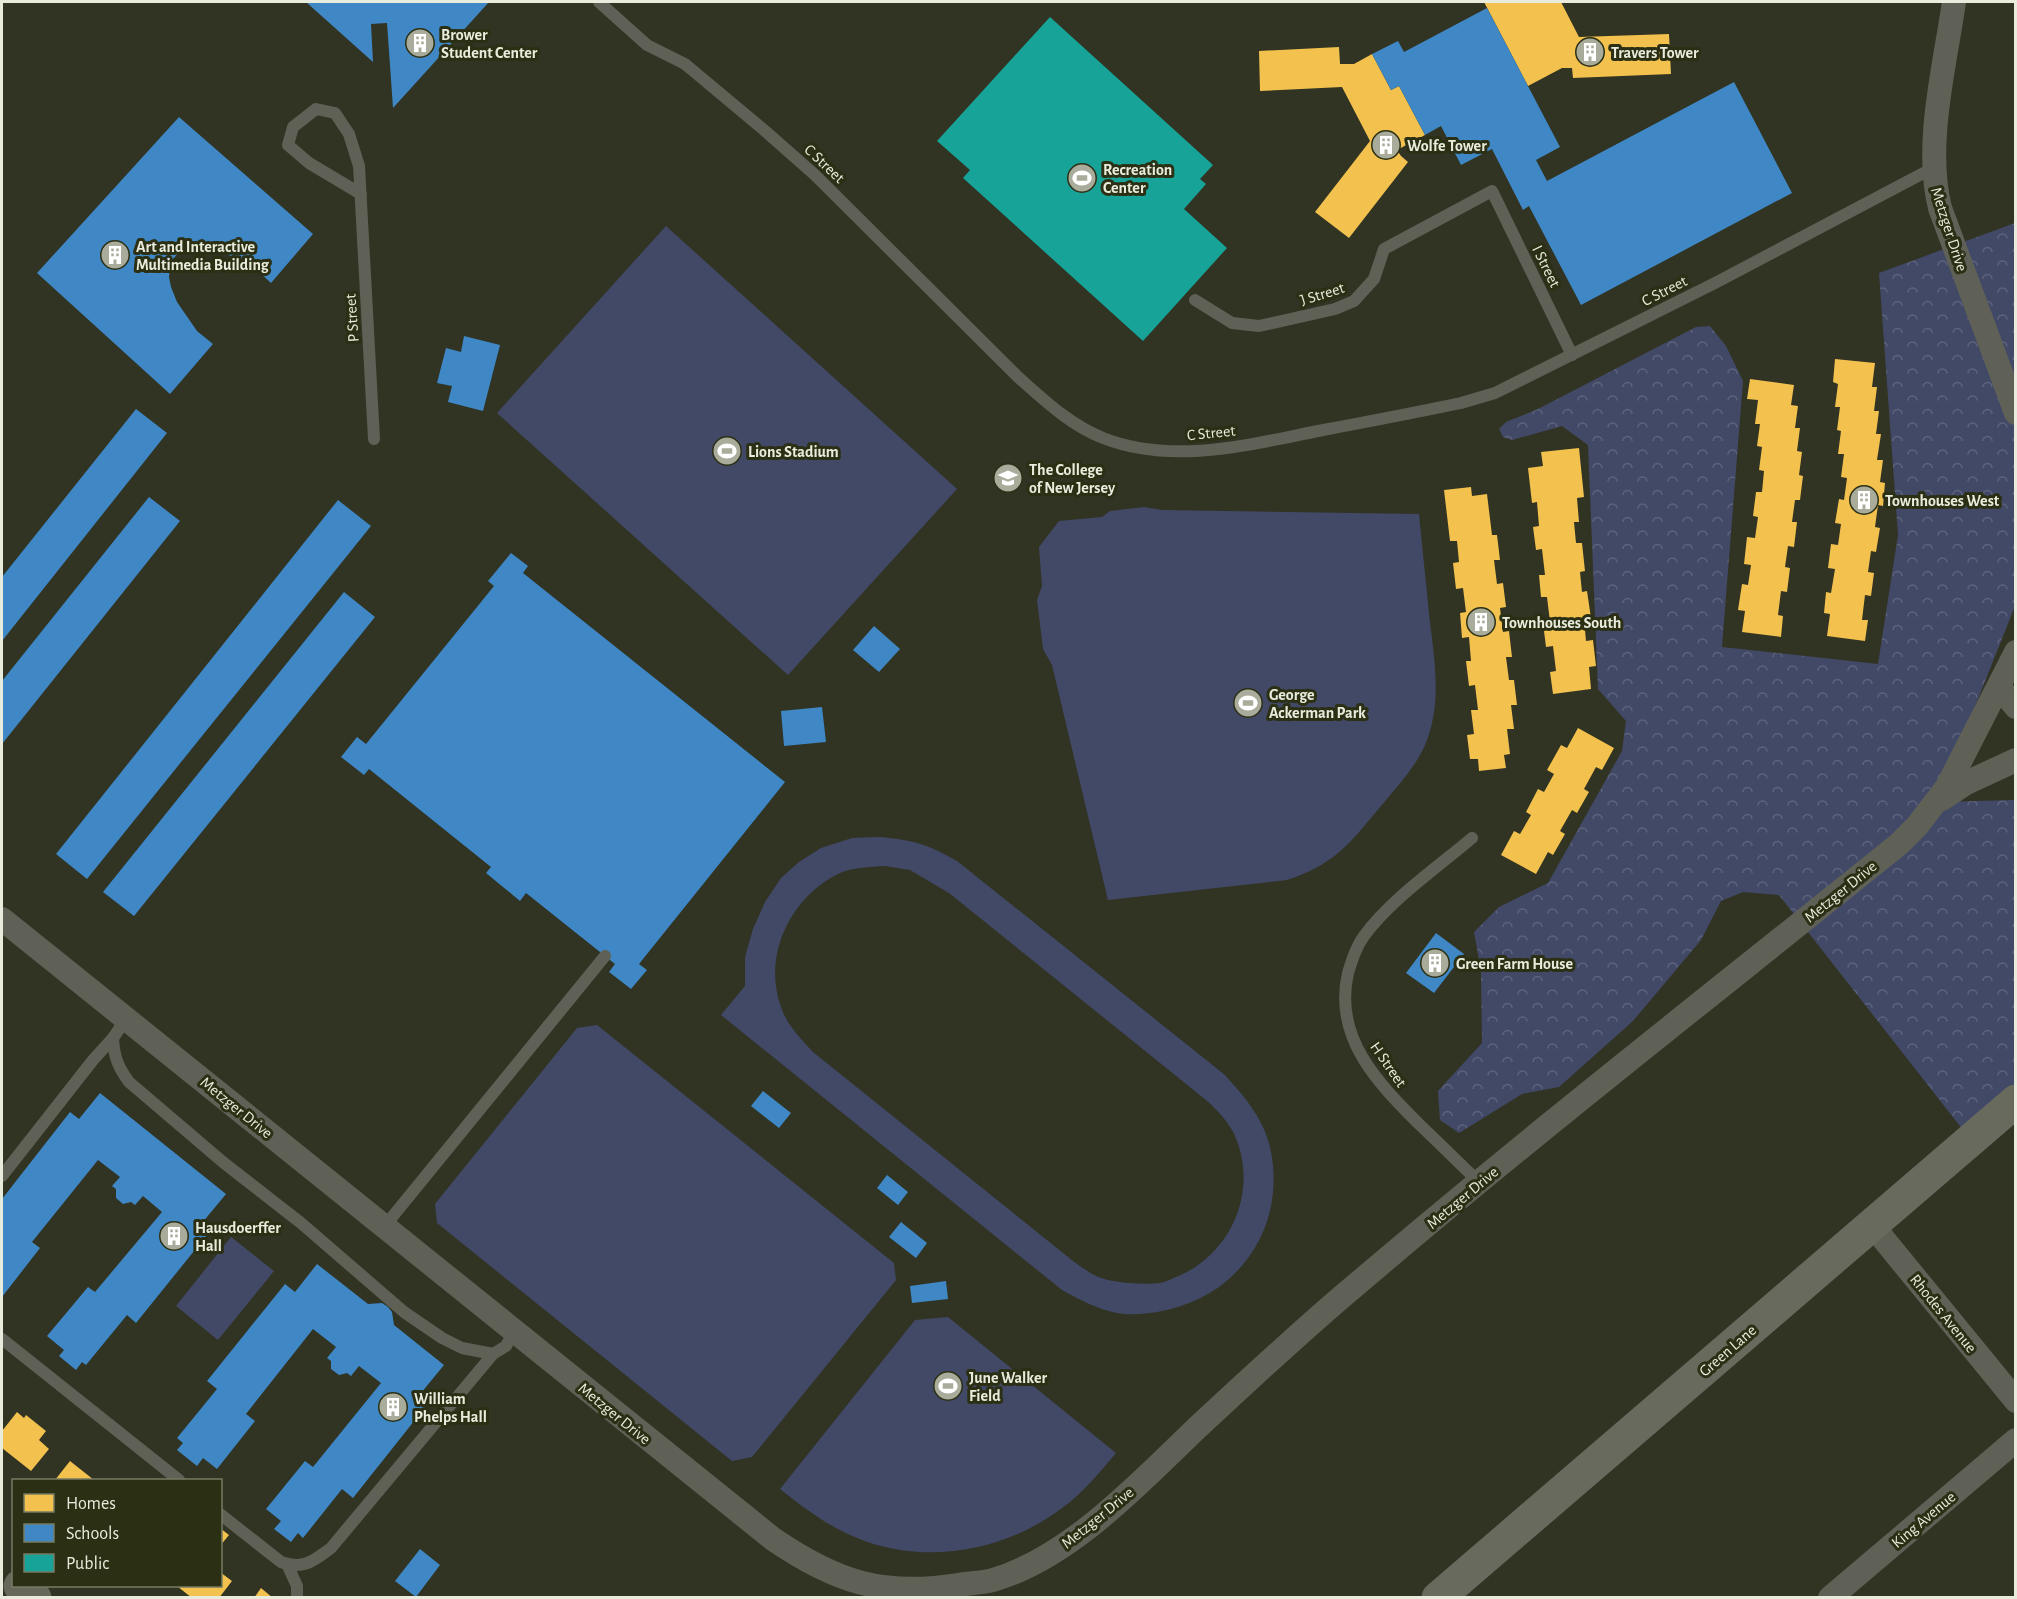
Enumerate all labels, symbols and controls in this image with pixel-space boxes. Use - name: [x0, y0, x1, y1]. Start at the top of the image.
- building icon: Brower Student Center: [404, 27, 436, 59]
- place label: Brower Student Center: [441, 27, 538, 61]
- building icon: Travers Tower: [1574, 36, 1606, 68]
- place label: Travers Tower: [1611, 45, 1699, 61]
- building icon: Wolfe Tower: [1370, 129, 1402, 161]
- place label: Wolfe Tower: [1407, 138, 1487, 154]
- street label: C Street: [801, 141, 848, 186]
- sports icon: Recreation Center: [1066, 162, 1098, 194]
- place label: Recreation Center: [1103, 162, 1172, 196]
- street label: Metzger Drive: [1928, 185, 1970, 273]
- building icon: Art and Interactive Multimedia Building: [99, 239, 131, 271]
- place label: Art and Interactive Multimedia Building: [136, 239, 270, 273]
- street label: I Street: [1529, 243, 1563, 290]
- street label: C Street: [1639, 273, 1690, 309]
- street label: J Street: [1298, 280, 1346, 308]
- street label: P Street: [342, 293, 362, 343]
- street label: C Street: [1186, 422, 1236, 443]
- sports icon: Lions Stadium: [711, 435, 743, 467]
- place label: Lions Stadium: [748, 444, 839, 460]
- school or university icon: The College of New Jersey: [992, 462, 1024, 494]
- place label: The College of New Jersey: [1029, 462, 1116, 497]
- building icon: Townhouses West: [1848, 484, 1880, 516]
- place label: Townhouses West: [1885, 493, 2000, 509]
- building icon: Townhouses South: [1465, 606, 1497, 638]
- place label: Townhouses South: [1502, 615, 1621, 631]
- sports icon: George Ackerman Park: [1232, 687, 1264, 719]
- place label: George Ackerman Park: [1269, 687, 1366, 721]
- street label: Metzger Drive: [1802, 858, 1880, 926]
- building icon: Green Farm House: [1419, 947, 1451, 979]
- place label: Green Farm House: [1456, 956, 1573, 972]
- street label: H Street: [1367, 1039, 1409, 1090]
- street label: Metzger Drive: [197, 1074, 275, 1142]
- street label: Metzger Drive: [1424, 1163, 1501, 1232]
- building icon: Hausdoerffer Hall: [158, 1220, 190, 1252]
- place label: Hausdoerffer Hall: [195, 1220, 281, 1254]
- street label: Rhodes Avenue: [1907, 1271, 1980, 1356]
- street label: Green Lane: [1696, 1322, 1759, 1380]
- sports icon: June Walker Field: [932, 1370, 964, 1402]
- place label: June Walker Field: [969, 1370, 1048, 1404]
- street label: Metzger Drive: [575, 1380, 653, 1448]
- building icon: William Phelps Hall: [377, 1391, 409, 1423]
- place label: William Phelps Hall: [414, 1391, 487, 1425]
- legend: [12, 1479, 222, 1587]
- street label: Metzger Drive: [1059, 1484, 1137, 1552]
- street label: King Avenue: [1889, 1489, 1959, 1551]
- text: Homes: [66, 1495, 116, 1513]
- text: Schools: [66, 1525, 119, 1543]
- text: Public: [66, 1555, 109, 1573]

